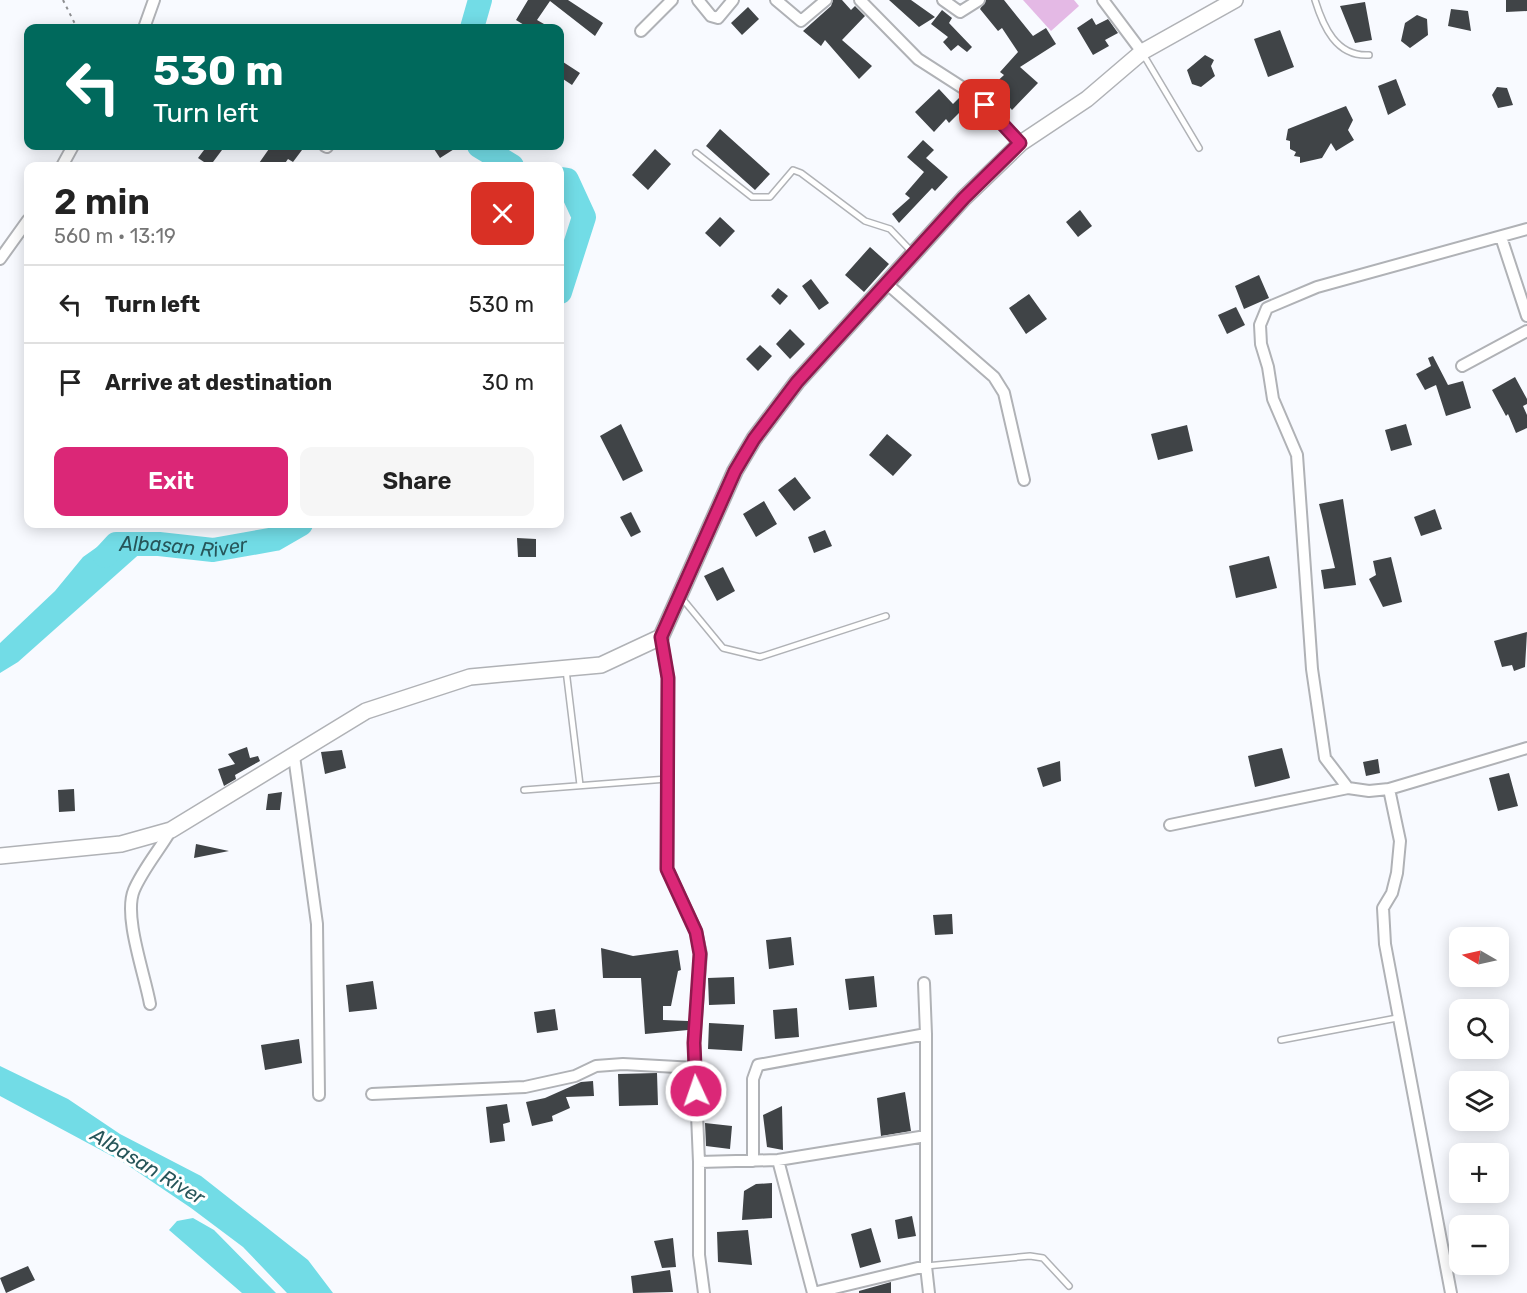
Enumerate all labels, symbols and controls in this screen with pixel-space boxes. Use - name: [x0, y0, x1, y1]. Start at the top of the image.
- text: 530 m: [153, 46, 284, 96]
- icon: left: [54, 48, 132, 126]
- pin: [959, 79, 1010, 130]
- icon: arrive: [968, 88, 1001, 121]
- text: Turn left: [153, 97, 258, 129]
- text: 2 min: [54, 180, 150, 223]
- button: close: [471, 182, 534, 245]
- text: 560 m · 13:19: [54, 224, 176, 248]
- icon: left: [54, 288, 87, 321]
- text: Turn left: [105, 291, 200, 318]
- text: 530 m: [469, 291, 534, 318]
- icon: arrive: [54, 366, 87, 399]
- text: Arrive at destination: [105, 369, 332, 396]
- text: 30 m: [482, 369, 534, 396]
- button: Exit: [54, 447, 288, 516]
- button: Share: [300, 447, 534, 516]
- water label: Albasan River: [118, 532, 251, 562]
- north arrow: [1449, 927, 1509, 987]
- map controls: [1449, 927, 1509, 1275]
- button: search: [1449, 999, 1509, 1059]
- position arrow: [664, 1059, 728, 1123]
- button: layers: [1449, 1071, 1509, 1131]
- water label: Albasan River: [86, 1122, 210, 1210]
- button: +: [1449, 1143, 1509, 1203]
- button: −: [1449, 1215, 1509, 1275]

